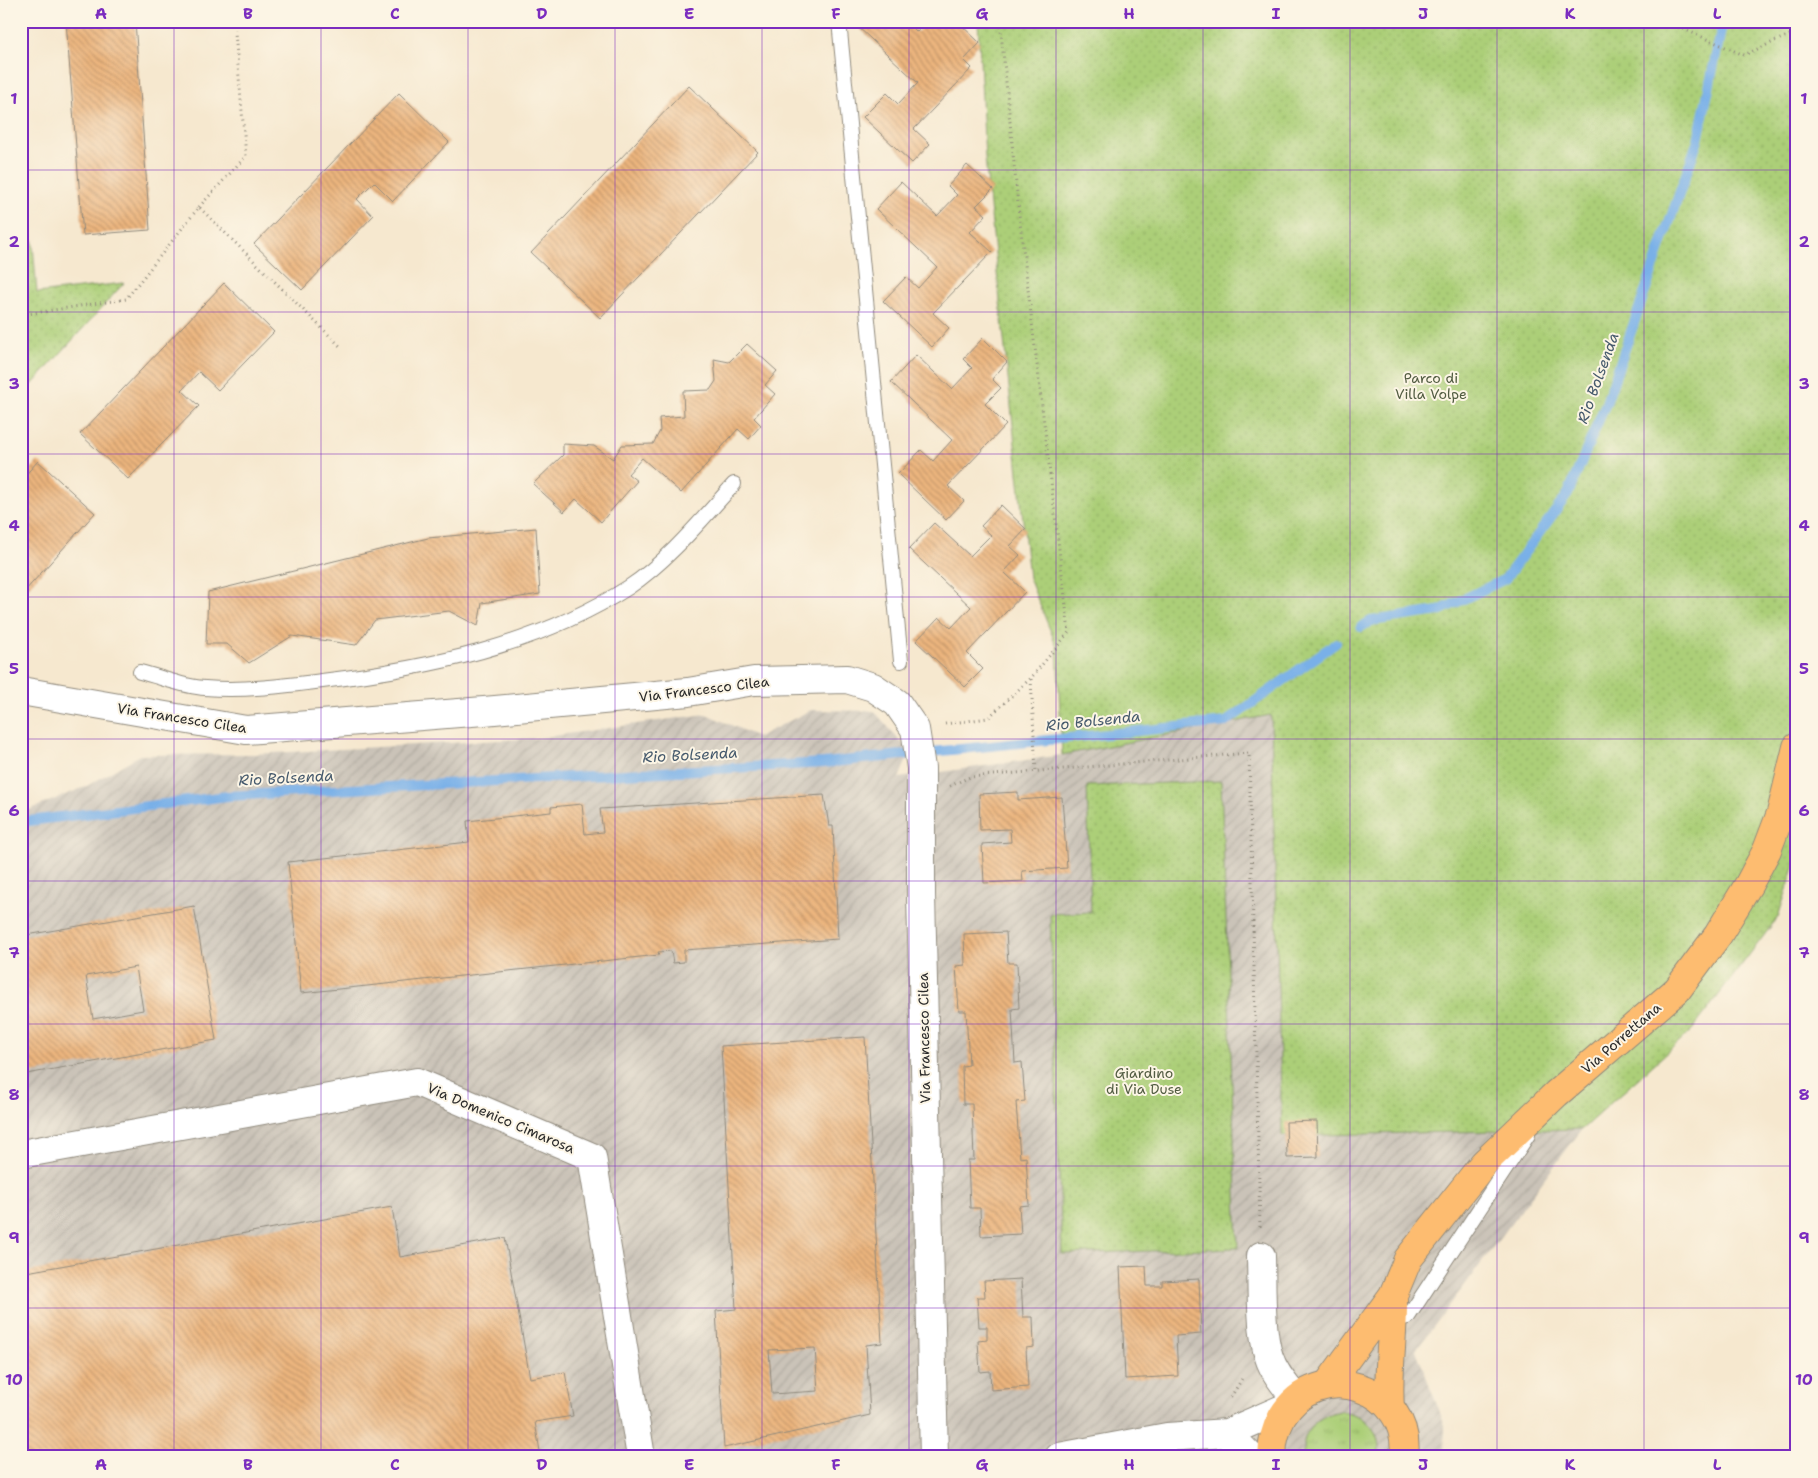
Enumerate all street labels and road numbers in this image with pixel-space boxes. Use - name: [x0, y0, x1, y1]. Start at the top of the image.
- street label: Via Francesco Cilea: [638, 672, 770, 706]
- street label: Via Francesco Cilea: [116, 699, 248, 737]
- street label: Via Francesco Cilea: [914, 972, 934, 1104]
- street label: Via Porrettana: [1577, 998, 1665, 1078]
- street label: Via Domenico Cimarosa: [424, 1079, 578, 1157]

